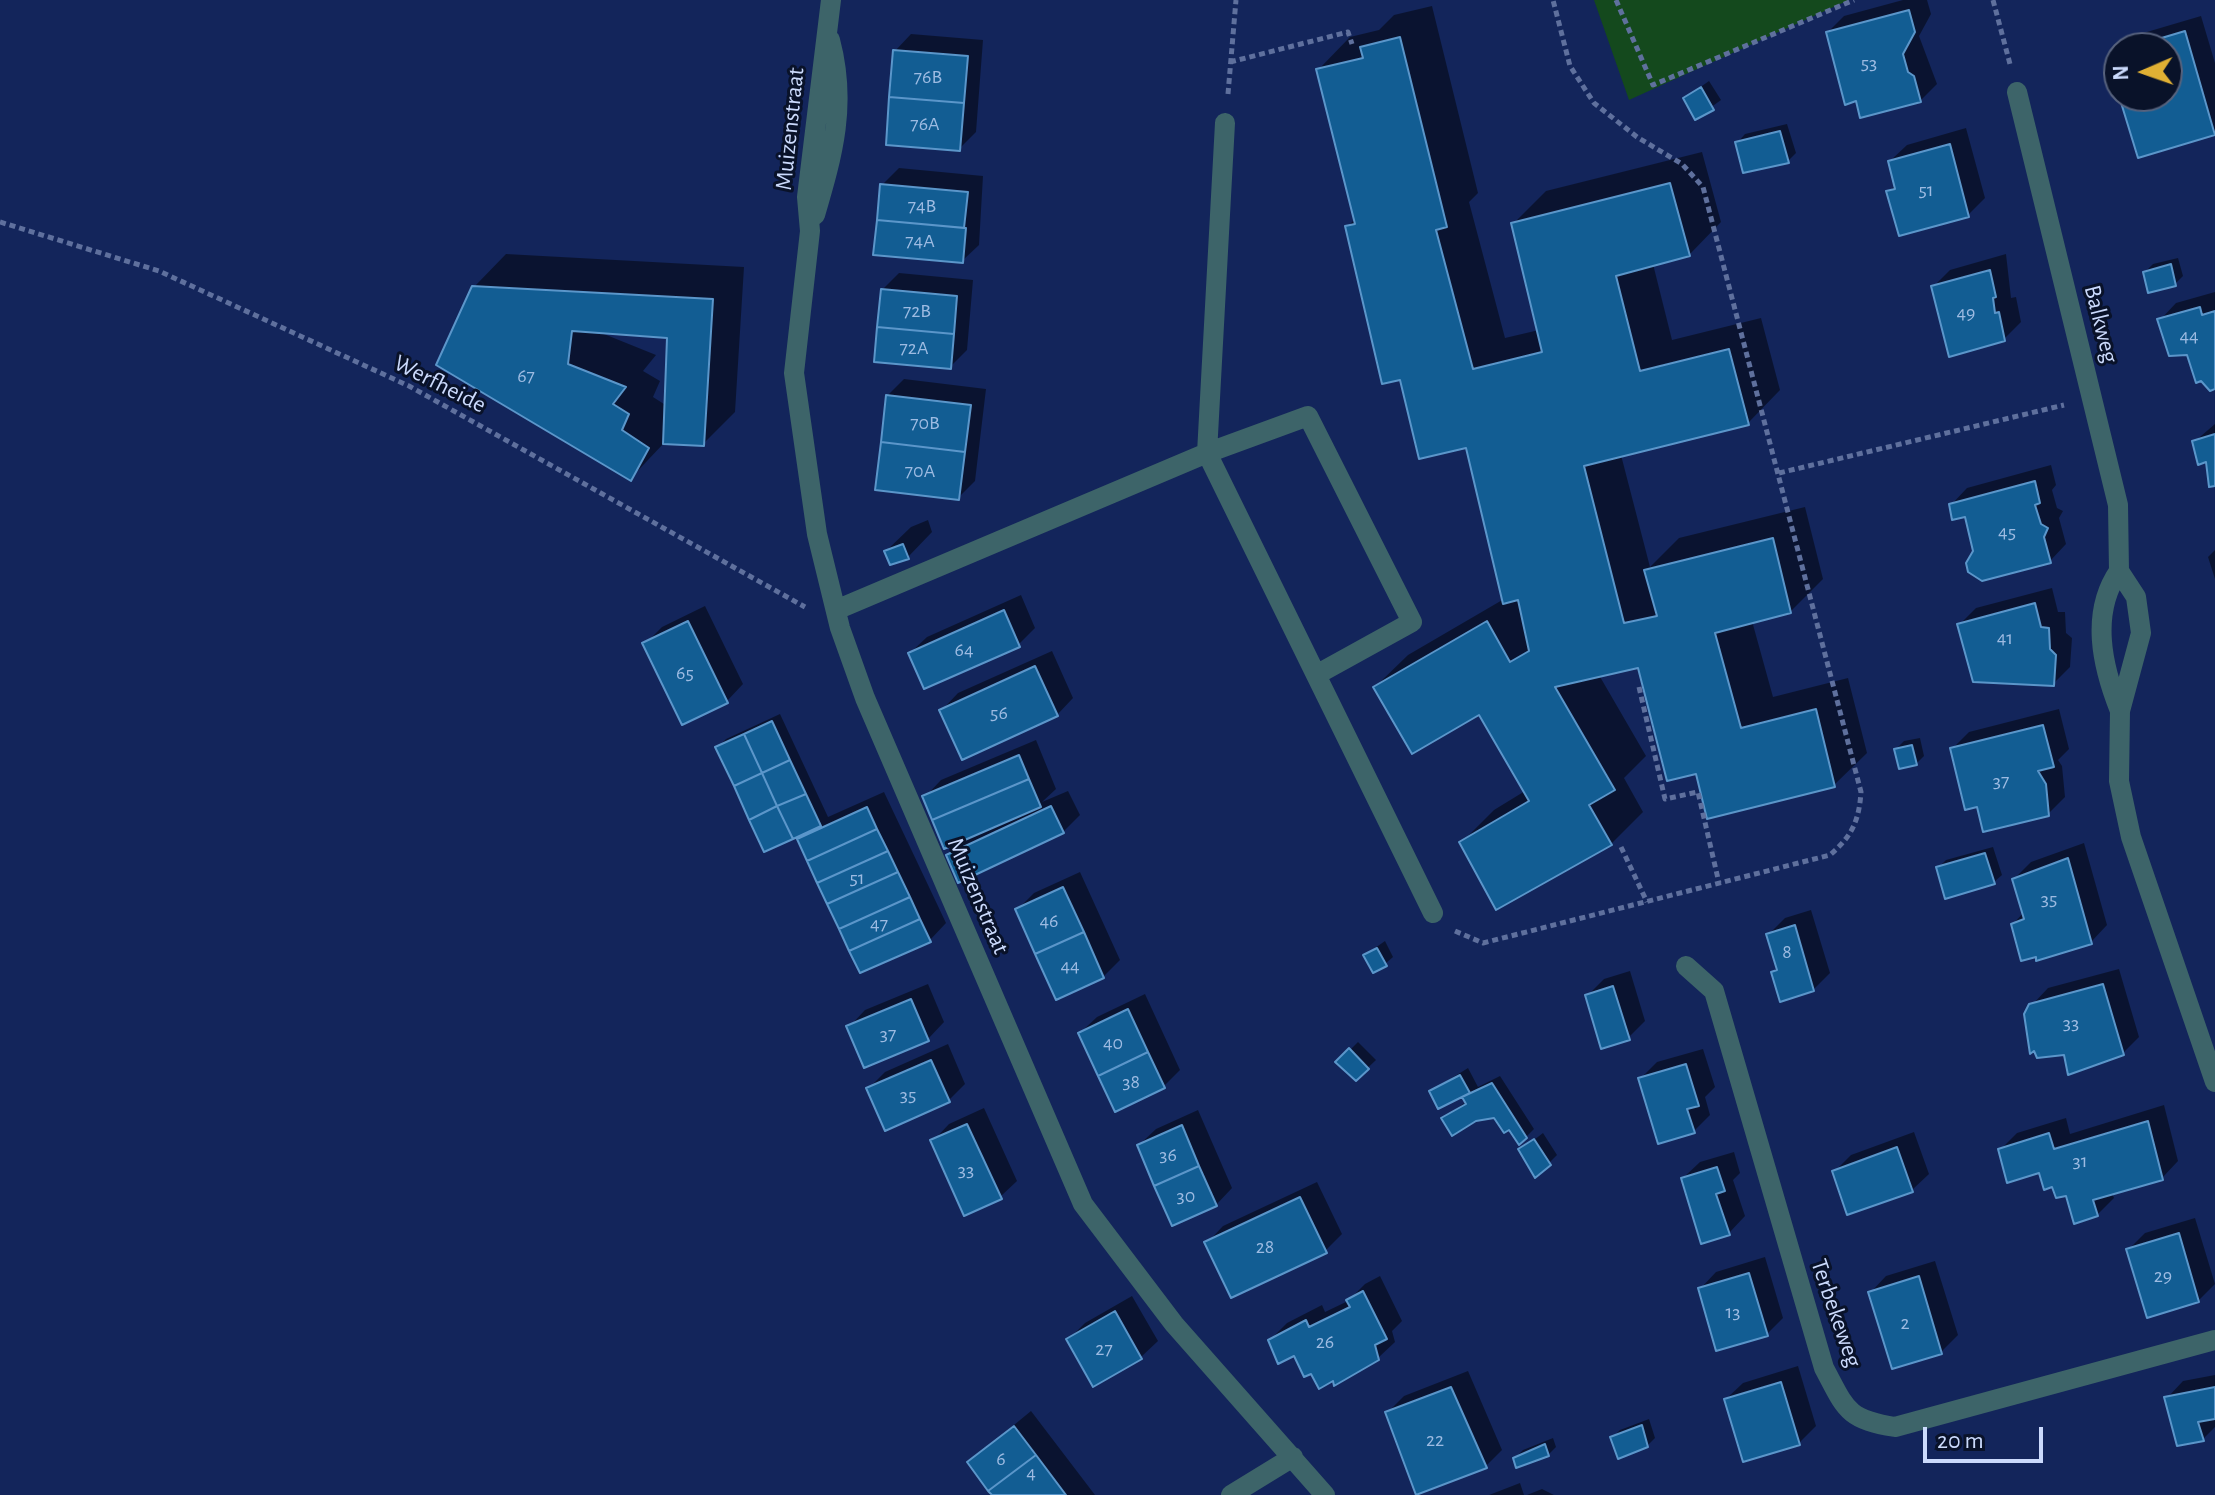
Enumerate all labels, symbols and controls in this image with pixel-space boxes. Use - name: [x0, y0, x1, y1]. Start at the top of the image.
- north arrow: [2103, 32, 2183, 112]
- house number: 53: [1861, 51, 1877, 75]
- house number: 76B: [914, 65, 942, 89]
- text: N: [2110, 65, 2132, 81]
- street label: Muizenstraat: [769, 66, 811, 192]
- house number: 76A: [910, 112, 940, 136]
- house number: 51: [1918, 178, 1934, 202]
- house number: 74B: [908, 194, 936, 218]
- house number: 74A: [905, 229, 935, 253]
- street label: Balkweg: [2077, 282, 2125, 366]
- house number: 72B: [903, 299, 931, 323]
- house number: 49: [1956, 301, 1976, 325]
- house number: 44: [2179, 324, 2199, 348]
- house number: 72A: [900, 336, 928, 360]
- street label: Werfheide: [389, 349, 491, 419]
- house number: 67: [517, 364, 535, 388]
- house number: 70B: [910, 411, 940, 435]
- house number: 70A: [905, 459, 935, 483]
- house number: 45: [1998, 520, 2016, 544]
- house number: 41: [1997, 626, 2013, 650]
- house number: 64: [954, 638, 974, 662]
- house number: 65: [676, 661, 694, 685]
- house number: 56: [990, 701, 1008, 725]
- house number: 37: [1993, 769, 2009, 793]
- street label: Muizenstraat: [941, 834, 1015, 958]
- house number: 51: [849, 866, 865, 890]
- house number: 35: [2041, 887, 2057, 911]
- house number: 46: [1039, 909, 1059, 933]
- house number: 47: [870, 912, 888, 936]
- house number: 8: [1782, 940, 1792, 964]
- house number: 44: [1060, 954, 1080, 978]
- house number: 33: [2063, 1011, 2079, 1035]
- house number: 37: [880, 1022, 896, 1046]
- house number: 40: [1103, 1031, 1123, 1055]
- house number: 38: [1122, 1070, 1140, 1094]
- house number: 35: [900, 1083, 916, 1107]
- house number: 36: [1159, 1143, 1177, 1167]
- house number: 31: [2072, 1149, 2088, 1173]
- house number: 33: [958, 1158, 974, 1182]
- house number: 30: [1177, 1184, 1195, 1208]
- house number: 28: [1256, 1235, 1274, 1259]
- street label: Terbekeweg: [1804, 1255, 1868, 1371]
- house number: 29: [2154, 1264, 2172, 1288]
- house number: 13: [1725, 1300, 1741, 1324]
- house number: 2: [1900, 1311, 1910, 1335]
- house number: 26: [1316, 1330, 1334, 1354]
- house number: 27: [1095, 1337, 1113, 1361]
- scale bar: [1927, 1411, 2047, 1461]
- house number: 22: [1426, 1428, 1444, 1452]
- text: 20 m: [1937, 1429, 1984, 1453]
- house number: 6: [996, 1447, 1006, 1471]
- house number: 4: [1026, 1461, 1036, 1485]

